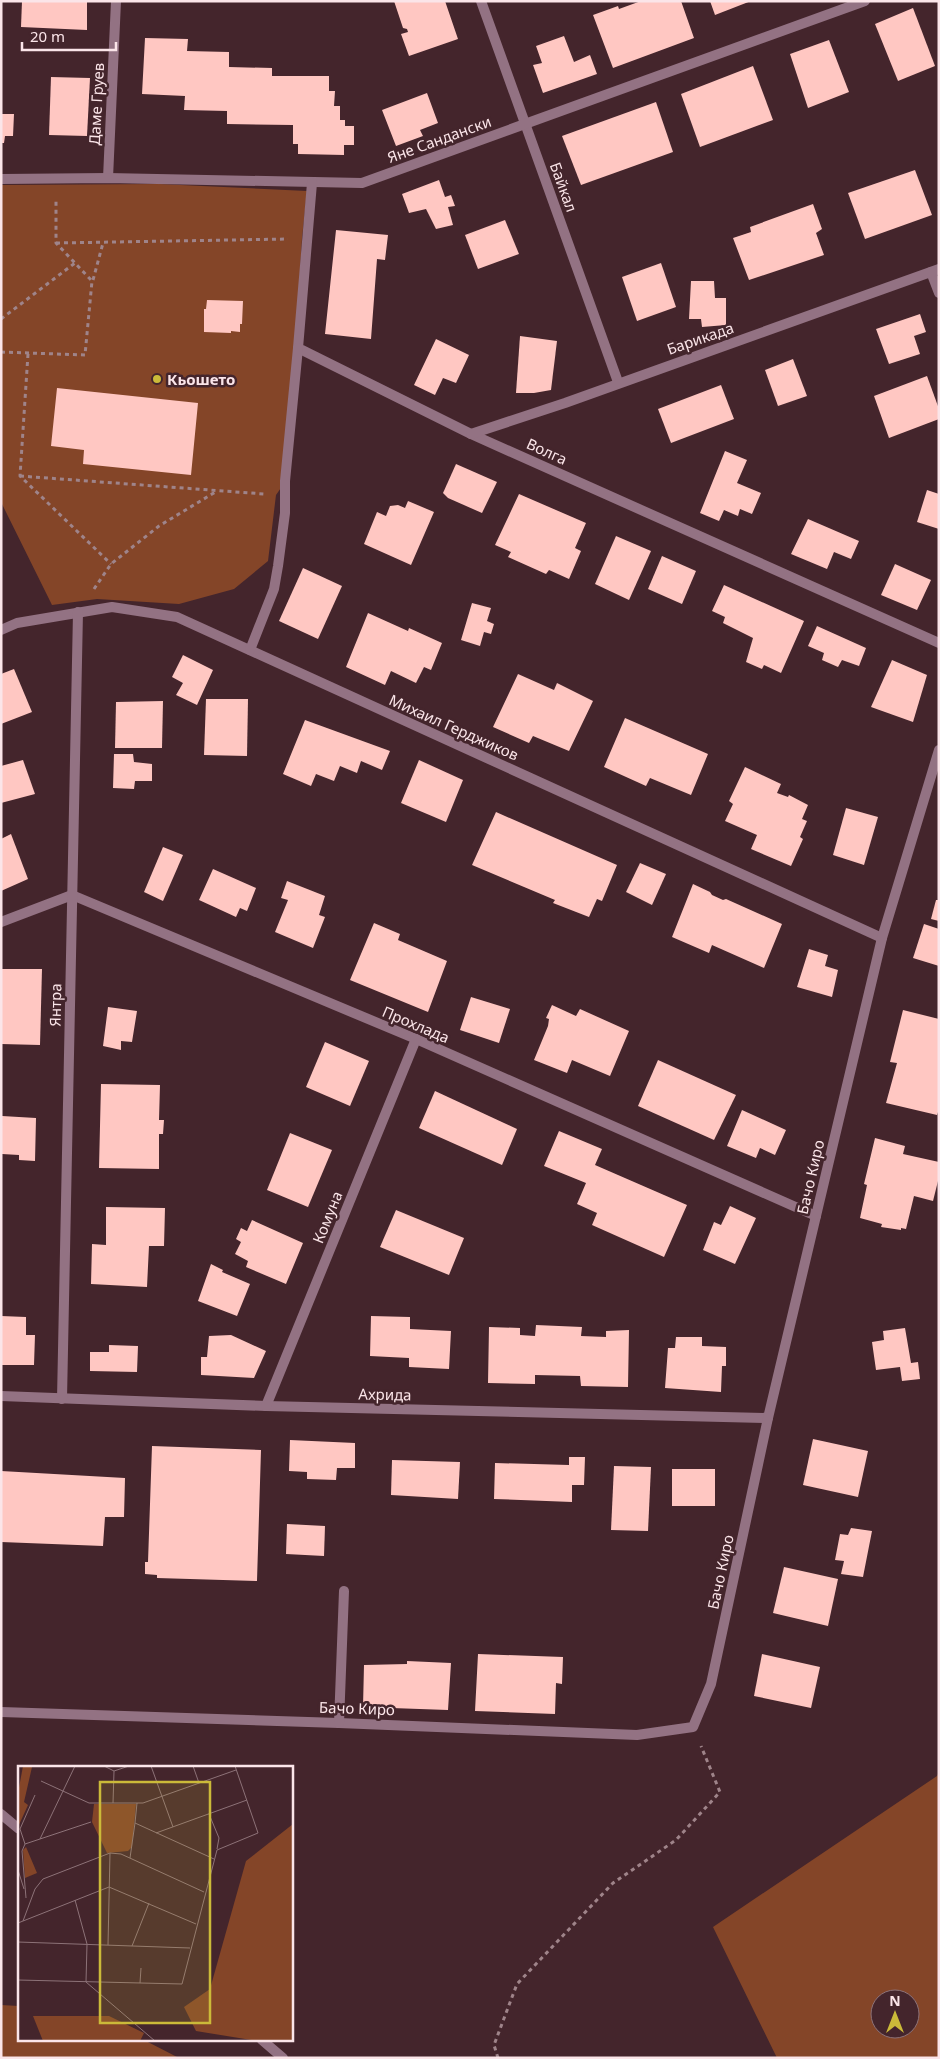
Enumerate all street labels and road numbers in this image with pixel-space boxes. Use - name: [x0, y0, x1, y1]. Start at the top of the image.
- street label: Даме Груев: [84, 62, 108, 146]
- street label: Яне Сандански: [384, 111, 494, 167]
- street label: Байкал: [546, 159, 582, 215]
- street label: Барикада: [664, 317, 736, 359]
- street label: Волга: [524, 433, 570, 469]
- street label: Михаил Герджиков: [386, 689, 522, 765]
- street label: Янтра: [45, 983, 65, 1027]
- street label: Прохлада: [379, 1001, 453, 1047]
- street label: Бачо Киро: [792, 1138, 828, 1216]
- street label: Комуна: [307, 1188, 347, 1246]
- street label: Ахрида: [358, 1384, 412, 1404]
- street label: Бачо Киро: [702, 1533, 738, 1611]
- street label: Бачо Киро: [319, 1697, 395, 1719]

